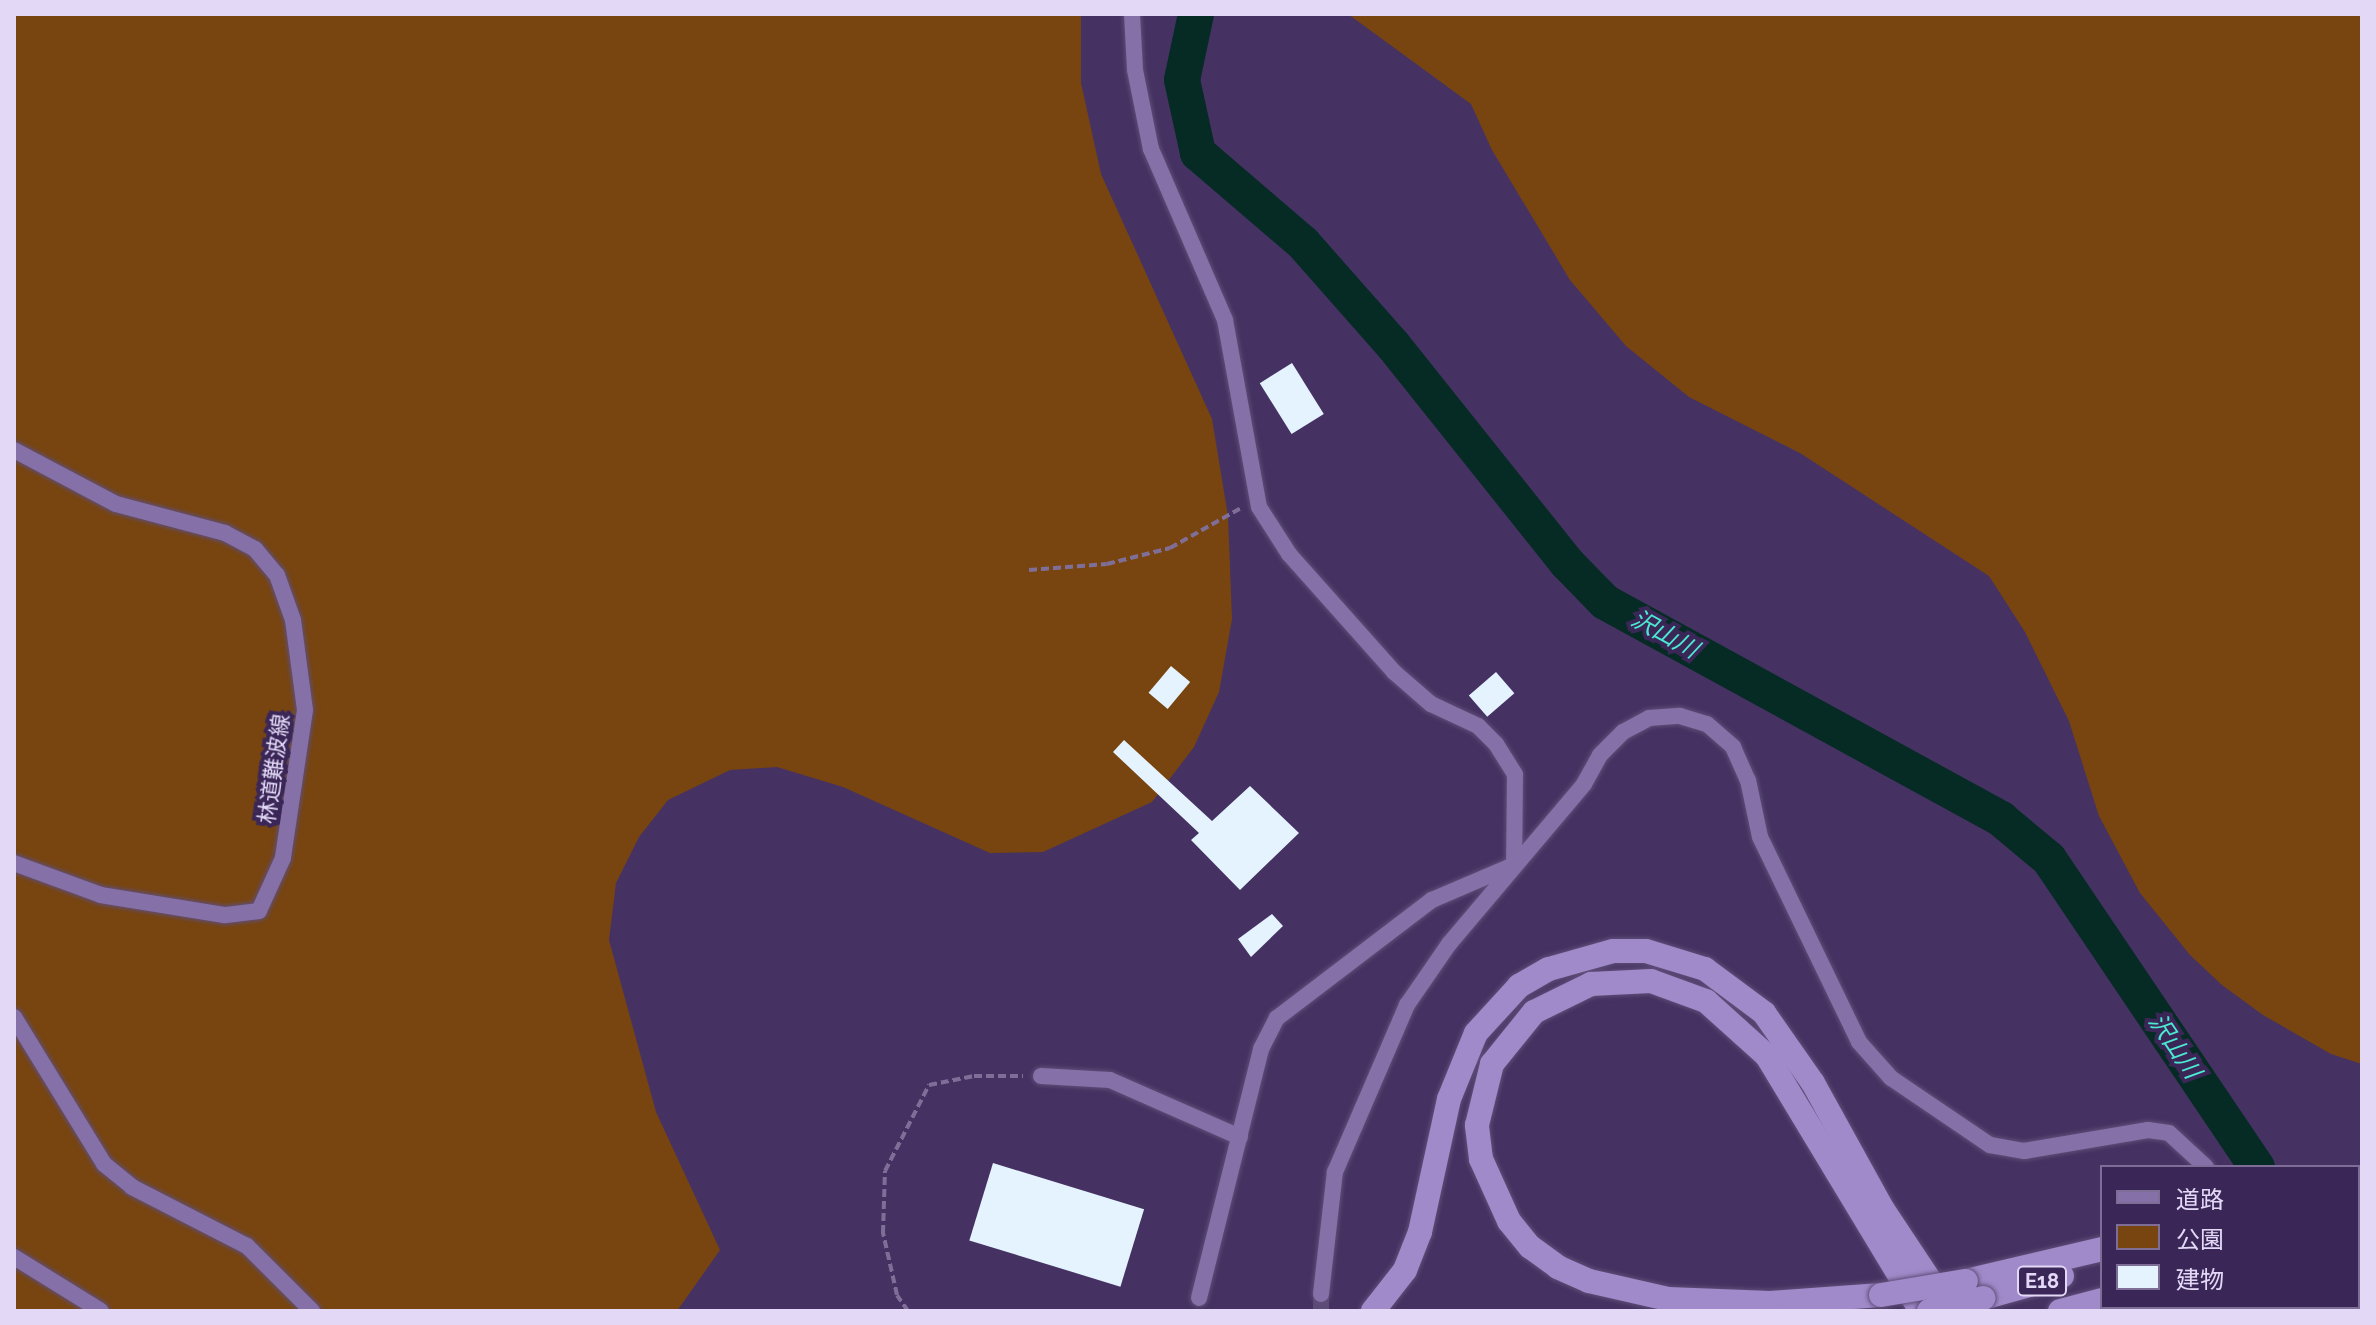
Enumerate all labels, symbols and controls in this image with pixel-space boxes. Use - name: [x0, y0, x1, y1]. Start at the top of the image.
- water label: 沢山川: [1627, 604, 1703, 664]
- street label: 林道難波線: [253, 713, 295, 825]
- water label: 沢山川: [2143, 1008, 2207, 1084]
- legend: [2100, 1165, 2360, 1309]
- text: 道路: [2176, 1185, 2224, 1214]
- text: 公園: [2176, 1225, 2224, 1254]
- road number: E18: [2016, 1265, 2068, 1297]
- text: 建物: [2176, 1265, 2224, 1294]

